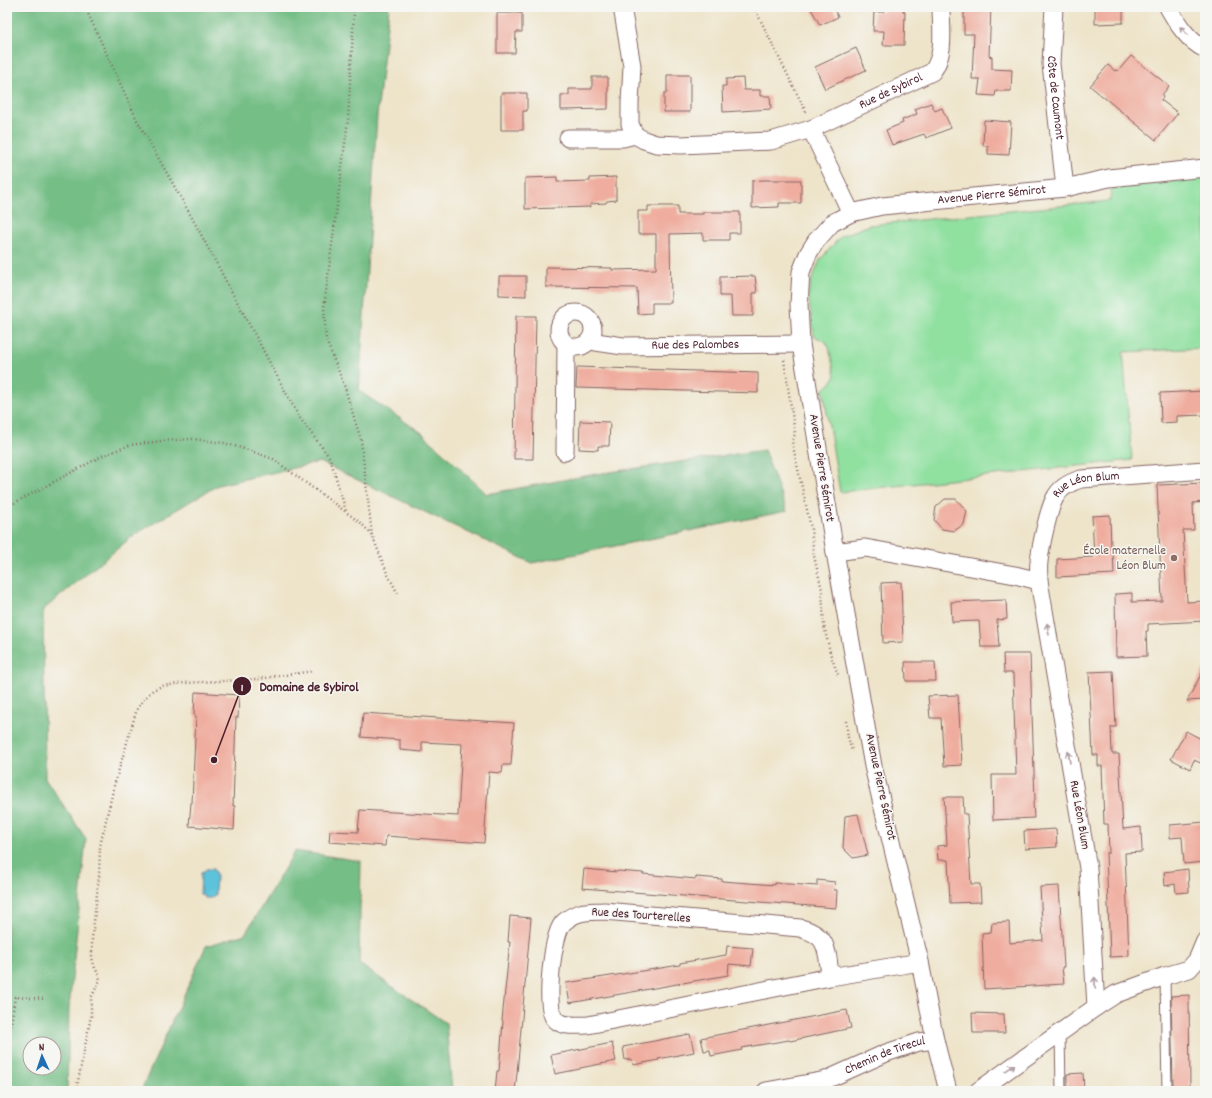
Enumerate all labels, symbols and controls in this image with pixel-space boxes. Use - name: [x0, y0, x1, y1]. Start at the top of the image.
- one-way arrow: [1179, 26, 1188, 36]
- street label: Côte de Caumont: [1041, 55, 1069, 141]
- street label: Rue de Sybirol: [856, 68, 926, 115]
- street label: Avenue Pierre Sémirot: [936, 180, 1047, 210]
- street label: Rue des Palombes: [651, 335, 739, 355]
- street label: Avenue Pierre Sémirot: [803, 413, 839, 523]
- street label: Rue Léon Blum: [1048, 467, 1120, 502]
- place label: École maternelle Léon Blum: [1083, 542, 1166, 576]
- marker: École maternelle Léon Blum: [1169, 553, 1179, 563]
- one-way arrow: [1044, 623, 1052, 636]
- callout: Domaine de Sybirol: [232, 673, 367, 699]
- text: Domaine de Sybirol: [259, 678, 359, 698]
- text: 1: [241, 680, 244, 697]
- street label: Avenue Pierre Sémirot: [859, 732, 901, 842]
- one-way arrow: [1065, 751, 1073, 764]
- street label: Rue Léon Blum: [1064, 779, 1094, 851]
- street label: Rue des Tourterelles: [591, 903, 691, 929]
- one-way arrow: [1091, 977, 1098, 990]
- street label: Chemin de Tirecul: [842, 1032, 926, 1080]
- north arrow: [22, 1036, 62, 1076]
- text: N: [38, 1040, 45, 1056]
- one-way arrow: [1004, 1064, 1015, 1073]

